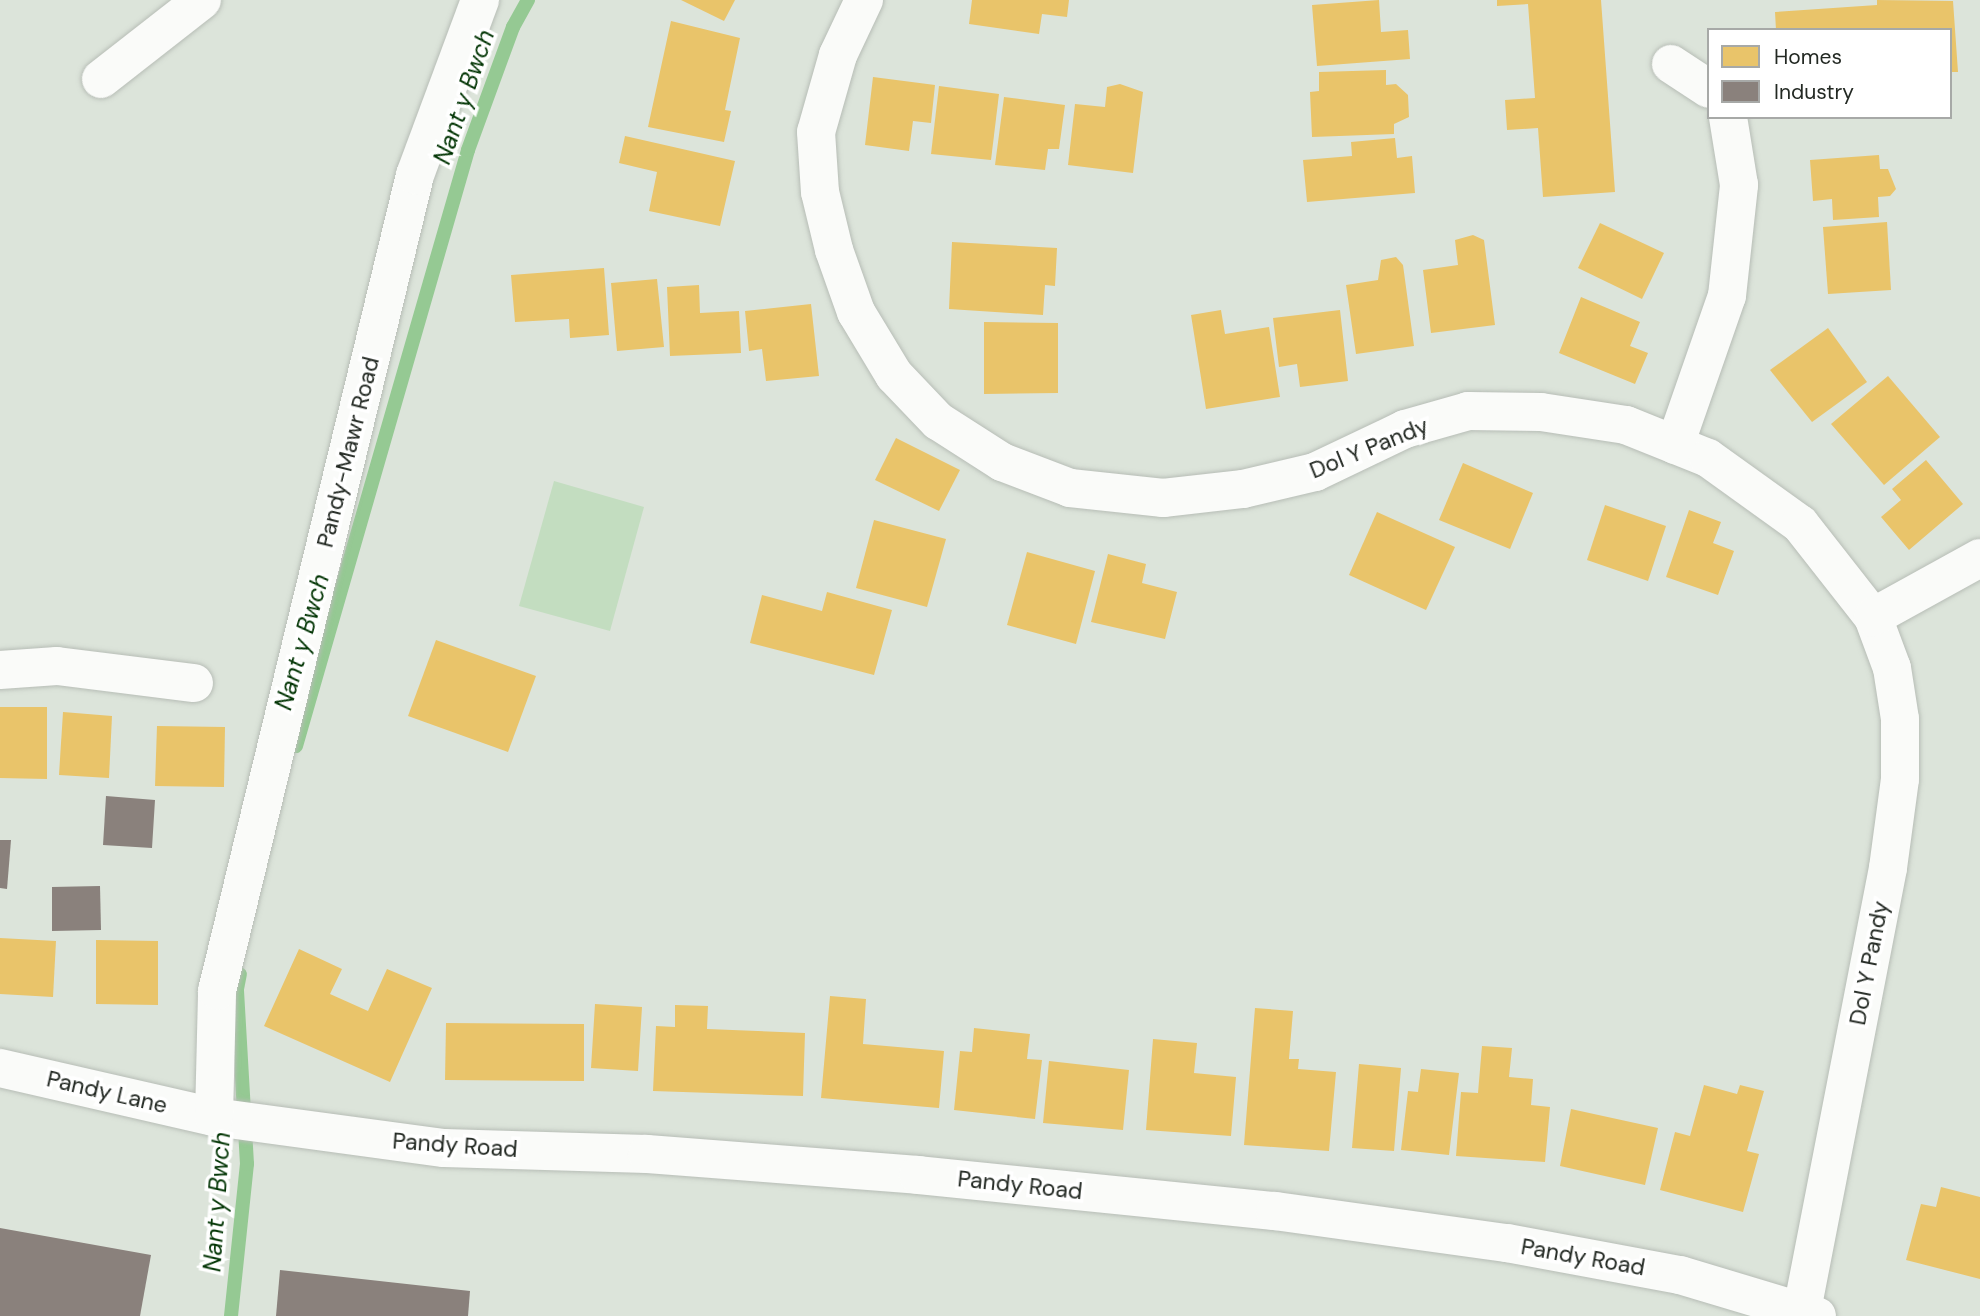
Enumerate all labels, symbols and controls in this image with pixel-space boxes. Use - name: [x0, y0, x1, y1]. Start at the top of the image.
- water label: Nant y Bwch: [428, 26, 500, 168]
- legend: [1707, 28, 1952, 119]
- text: Homes: [1774, 43, 1842, 71]
- text: Industry: [1774, 78, 1854, 106]
- street label: Pandy-Mawr Road: [311, 354, 385, 550]
- street label: Dol Y Pandy: [1305, 412, 1433, 484]
- water label: Nant y Bwch: [269, 571, 335, 713]
- street label: Dol Y Pandy: [1843, 899, 1895, 1027]
- street label: Pandy Lane: [44, 1065, 170, 1119]
- street label: Pandy Road: [391, 1127, 519, 1163]
- water label: Nant y Bwch: [198, 1131, 236, 1273]
- street label: Pandy Road: [956, 1165, 1084, 1205]
- street label: Pandy Road: [1519, 1233, 1647, 1281]

